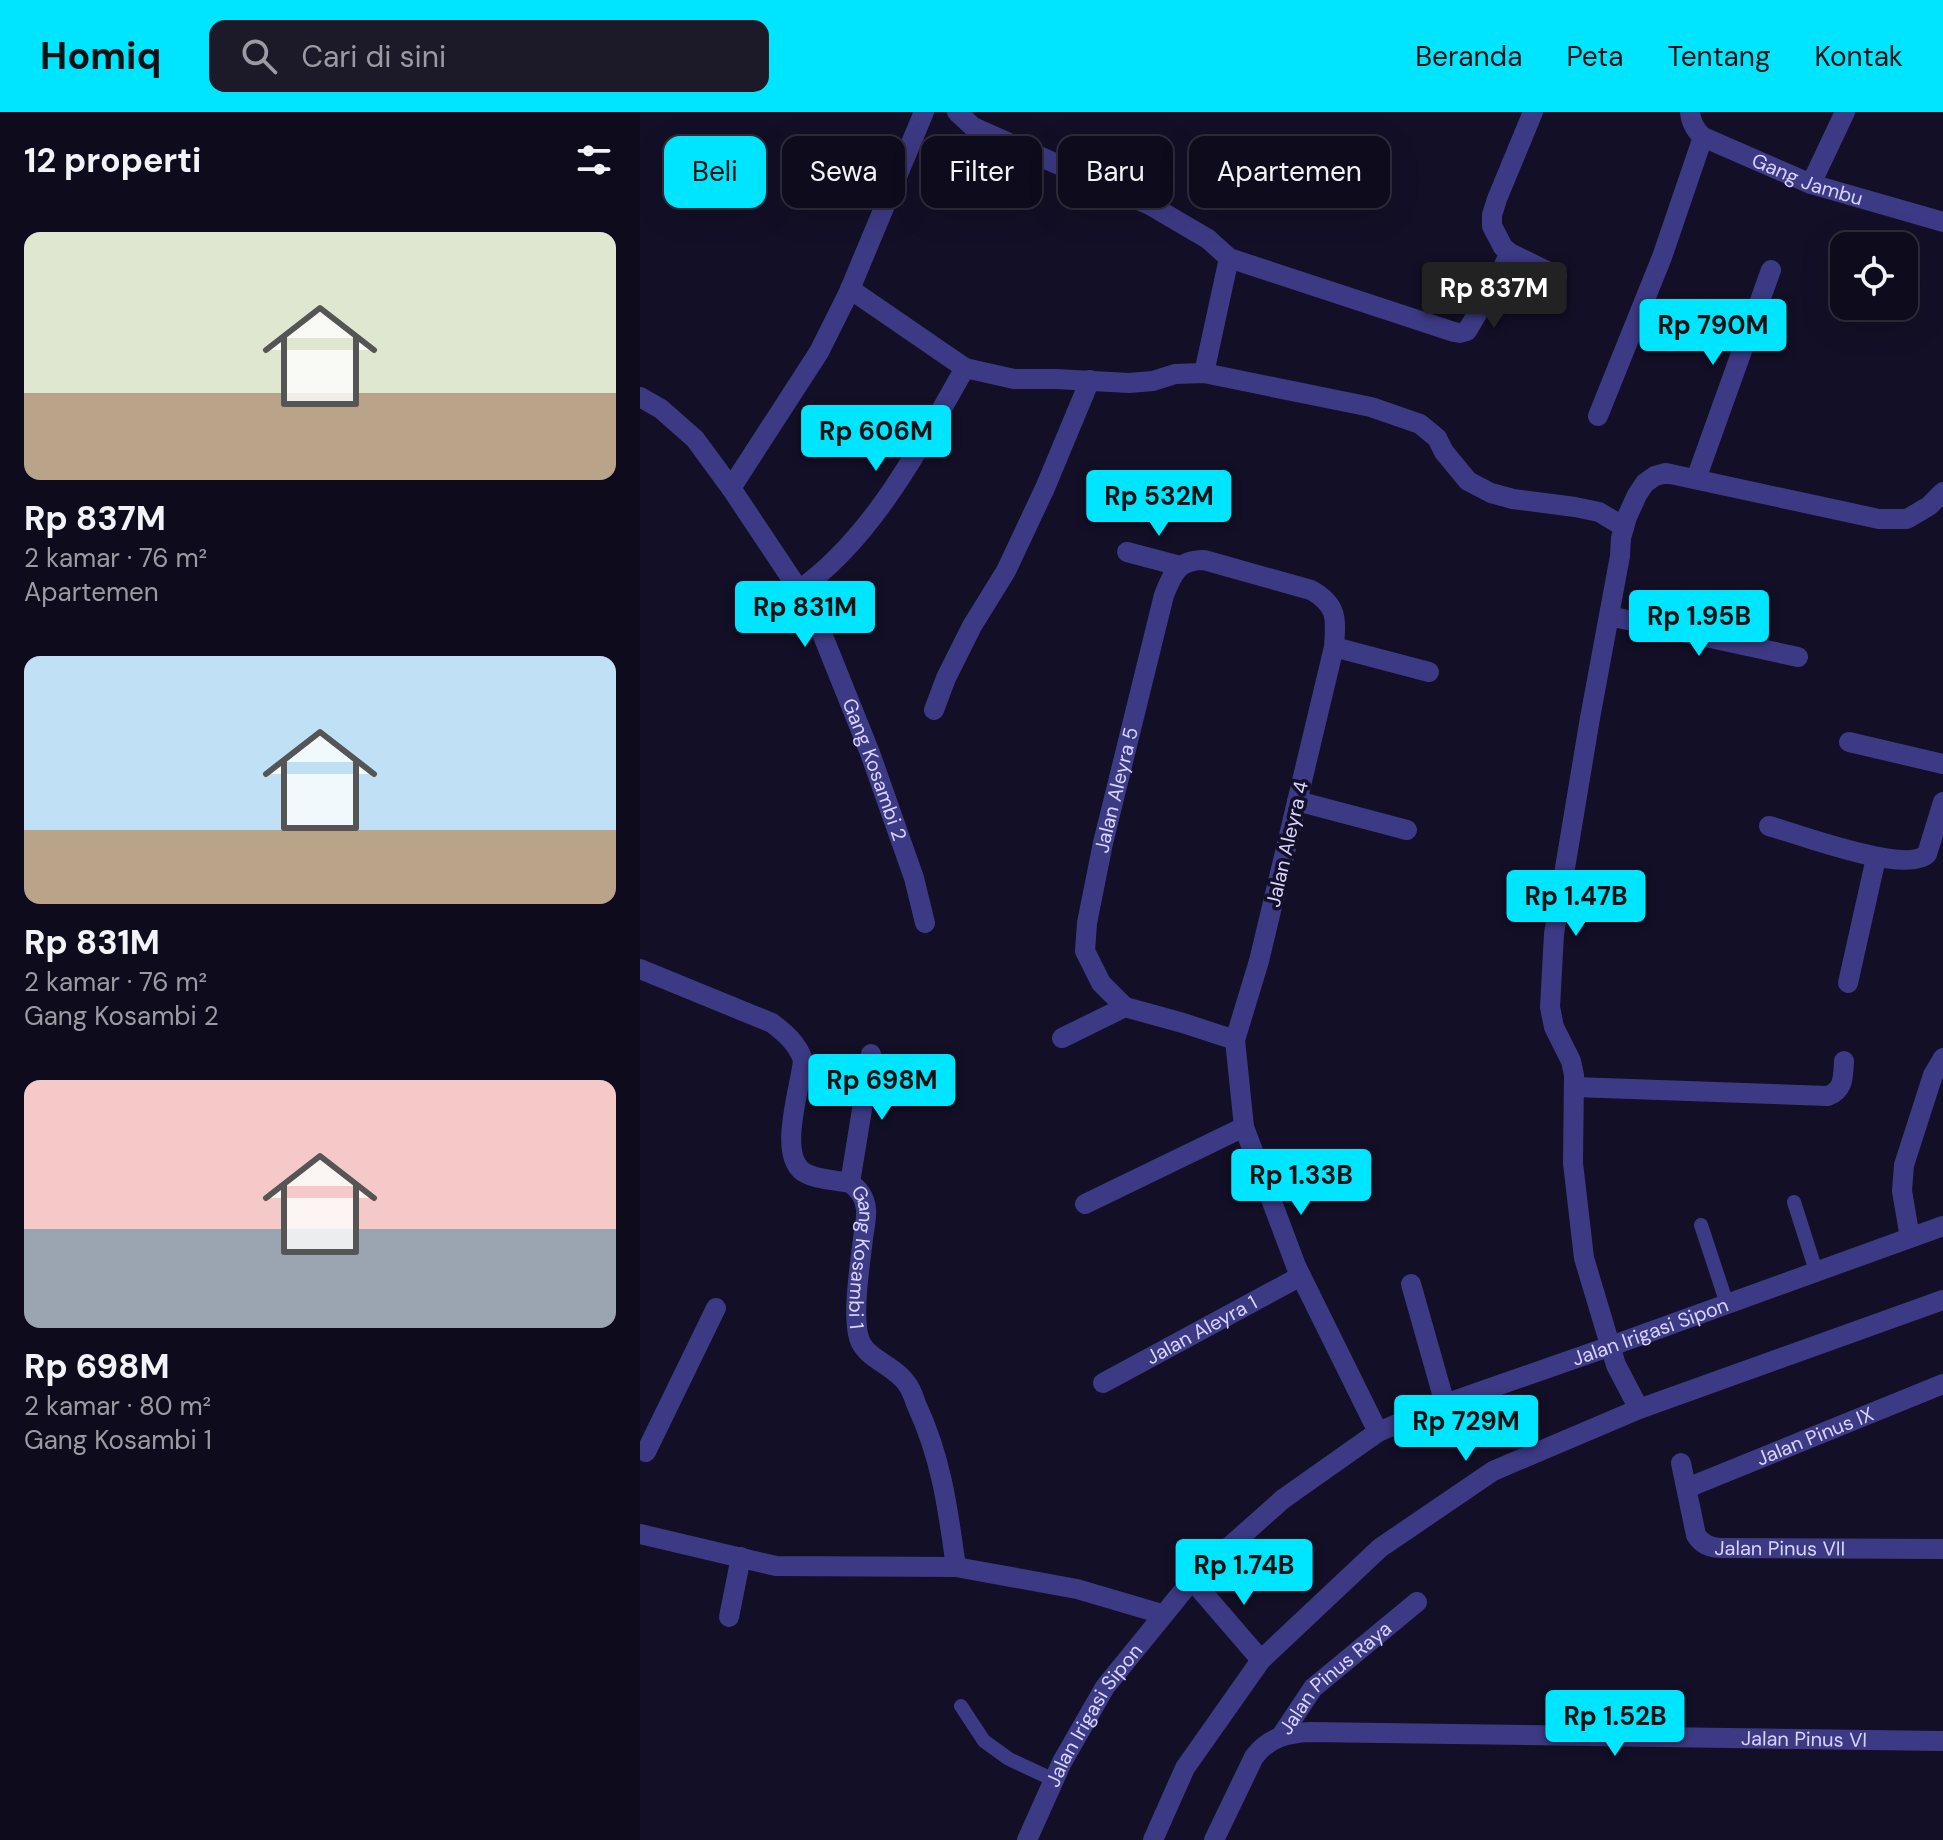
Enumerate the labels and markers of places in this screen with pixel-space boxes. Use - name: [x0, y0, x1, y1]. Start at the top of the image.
- pin: Rp 837M: [1420, 262, 1568, 330]
- pin: Rp 790M: [1639, 299, 1787, 367]
- pin: Rp 606M: [802, 405, 950, 473]
- pin: Rp 532M: [1085, 470, 1233, 538]
- pin: Rp 831M: [731, 581, 879, 649]
- pin: Rp 1.95B: [1616, 590, 1782, 658]
- pin: Rp 1.47B: [1493, 870, 1659, 938]
- pin: Rp 698M: [808, 1054, 956, 1122]
- pin: Rp 1.33B: [1218, 1149, 1384, 1217]
- pin: Rp 729M: [1392, 1395, 1540, 1463]
- pin: Rp 1.74B: [1161, 1539, 1327, 1607]
- pin: Rp 1.52B: [1532, 1690, 1698, 1758]

